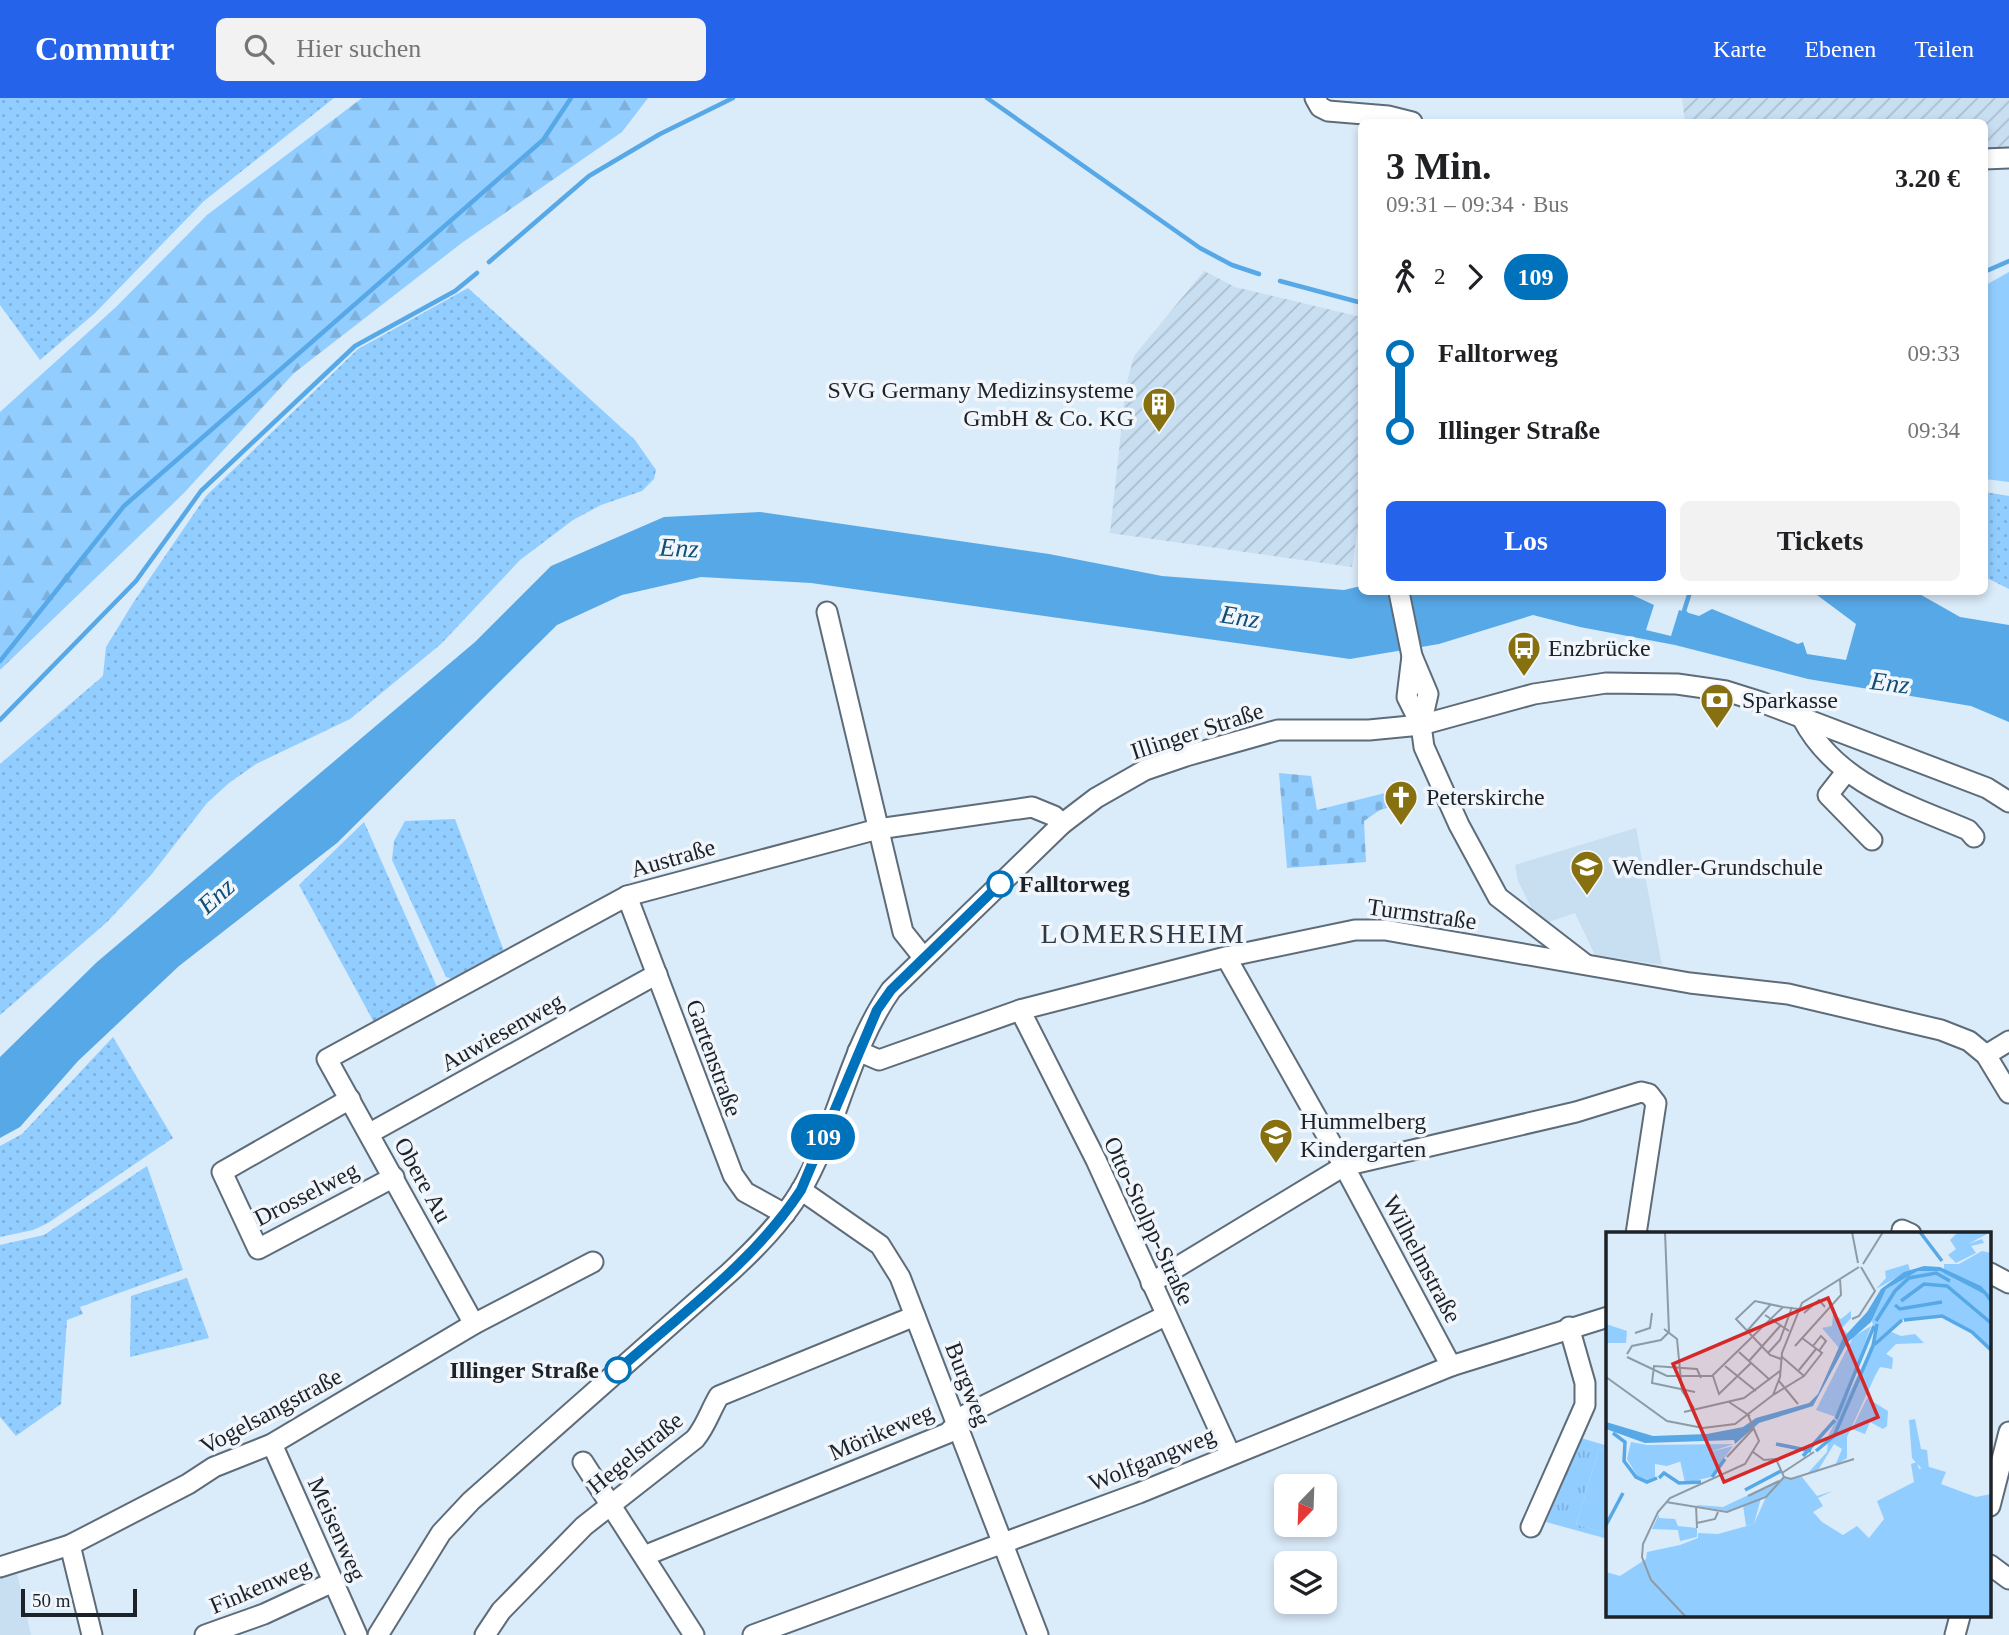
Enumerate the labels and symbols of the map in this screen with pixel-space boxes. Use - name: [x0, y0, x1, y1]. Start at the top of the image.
- place label: SVG Germany Medizinsysteme GmbH & Co. KG: [827, 377, 1134, 431]
- building icon: SVG Germany Medizinsysteme GmbH & Co. KG: [1140, 385, 1178, 434]
- water label: Enz: [658, 532, 699, 564]
- water label: Enz: [1217, 599, 1262, 634]
- bus stop icon: Enzbrücke: [1505, 629, 1543, 678]
- place label: Enzbrücke: [1548, 635, 1651, 661]
- water label: Enz: [1868, 666, 1911, 700]
- bank icon: Sparkasse: [1698, 681, 1736, 730]
- place label: Sparkasse: [1742, 687, 1838, 713]
- street label: Illinger Straße: [1127, 697, 1267, 765]
- church icon: Peterskirche: [1382, 778, 1420, 827]
- place label: Peterskirche: [1426, 784, 1545, 810]
- street label: Austraße: [628, 834, 718, 882]
- school or university icon: Wendler-Grundschule: [1568, 848, 1606, 897]
- place label: Wendler-Grundschule: [1612, 854, 1823, 880]
- marker: Falltorweg: [987, 871, 1013, 897]
- place label: Falltorweg: [1019, 871, 1130, 897]
- water label: Enz: [191, 872, 240, 920]
- street label: Turmstraße: [1366, 893, 1478, 935]
- district label: LOMERSHEIM: [1040, 918, 1246, 949]
- street label: Auwiesenweg: [436, 988, 568, 1076]
- street label: Gartenstraße: [681, 996, 747, 1120]
- place label: Hummelberg Kindergarten: [1300, 1108, 1426, 1162]
- line badge: 109: [783, 1114, 863, 1160]
- school or university icon: Hummelberg Kindergarten: [1257, 1116, 1295, 1165]
- street label: Obere Au: [389, 1133, 457, 1227]
- street label: Otto-Stolpp-Straße: [1099, 1133, 1199, 1309]
- street label: Drosselweg: [250, 1157, 362, 1231]
- street label: Wilhelmstraße: [1378, 1191, 1466, 1327]
- inset map: [1606, 1232, 1992, 1618]
- street label: Burgweg: [940, 1338, 996, 1430]
- place label: Illinger Straße: [449, 1357, 599, 1383]
- marker: Illinger Straße: [605, 1357, 631, 1383]
- street label: Vogelsangstraße: [196, 1363, 346, 1459]
- street label: Mörikeweg: [825, 1398, 937, 1466]
- street label: Hegelstraße: [582, 1407, 688, 1499]
- street label: Wolfgangweg: [1085, 1422, 1219, 1496]
- street label: Meisenweg: [303, 1473, 371, 1585]
- north arrow: [1274, 1474, 1337, 1536]
- street label: Finkenweg: [206, 1553, 314, 1619]
- scale bar: [21, 1586, 136, 1618]

